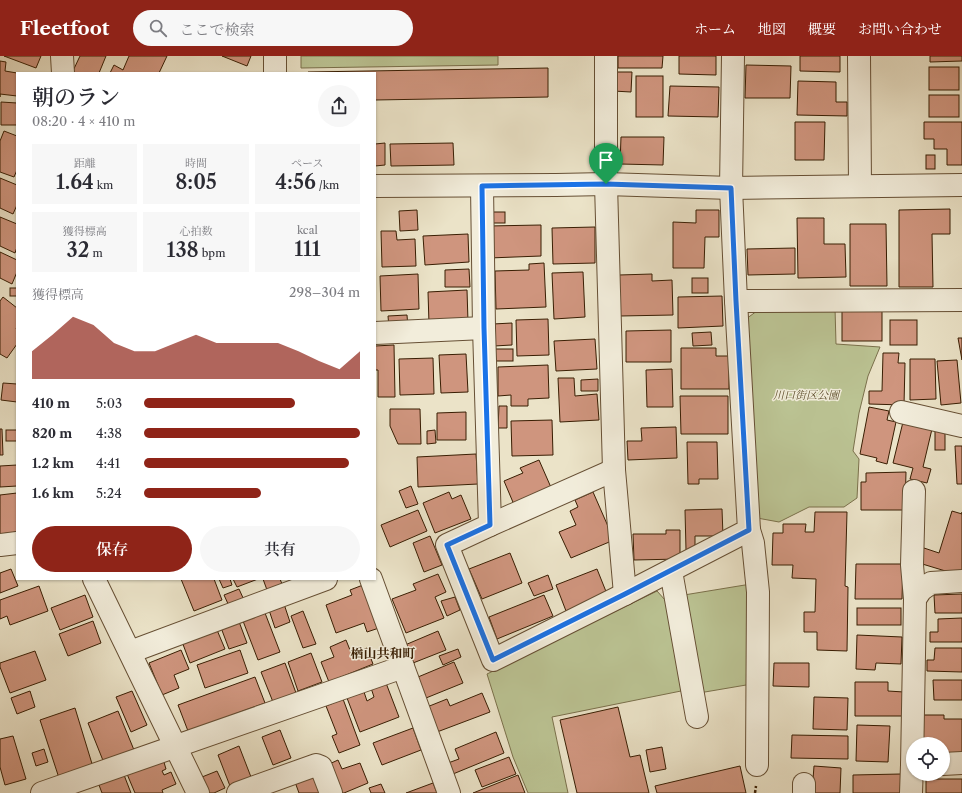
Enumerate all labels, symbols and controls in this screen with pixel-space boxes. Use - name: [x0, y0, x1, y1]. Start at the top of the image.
- search box: [133, 10, 413, 46]
- text: Fleetfoot: [20, 17, 109, 40]
- icon: search: [147, 17, 169, 39]
- text: ここで検索: [179, 20, 254, 39]
- text: ホーム: [694, 20, 736, 38]
- text: 地図: [758, 20, 786, 38]
- text: 概要: [808, 20, 836, 38]
- text: お問い合わせ: [858, 20, 942, 38]
- text: 朝のラン: [32, 84, 120, 111]
- button: share: [318, 85, 360, 127]
- text: 08:20 · 4 × 410 m: [32, 113, 135, 129]
- pin: [589, 143, 623, 184]
- icon: arrive: [595, 149, 617, 171]
- text: 距離: [74, 156, 96, 170]
- text: 時間: [185, 156, 207, 170]
- text: ペース: [291, 156, 324, 170]
- text: 1.64: [56, 170, 94, 194]
- text: 8:05: [175, 170, 217, 194]
- text: 4:56: [275, 170, 316, 194]
- text: km: [94, 178, 113, 192]
- text: /km: [316, 178, 339, 192]
- text: kcal: [297, 223, 318, 237]
- text: 獲得標高: [63, 224, 107, 238]
- text: 心拍数: [179, 224, 212, 238]
- text: 111: [294, 237, 321, 261]
- text: 32: [67, 238, 90, 262]
- text: 138: [167, 238, 199, 262]
- text: m: [90, 246, 103, 260]
- text: bpm: [199, 246, 225, 260]
- text: 298–304 m: [289, 284, 360, 300]
- text: 獲得標高: [32, 286, 84, 302]
- park label: 川口街区公園: [773, 388, 841, 402]
- text: 410 m: [32, 395, 70, 411]
- text: 5:03: [96, 395, 122, 411]
- text: 820 m: [32, 425, 72, 441]
- text: 4:38: [96, 425, 122, 441]
- text: 1.2 km: [32, 455, 74, 471]
- text: 4:41: [96, 455, 120, 471]
- text: 1.6 km: [32, 485, 74, 501]
- text: 5:24: [96, 485, 122, 501]
- button: 保存: [32, 526, 192, 572]
- button: 共有: [200, 526, 360, 572]
- district label: 楢山共和町: [350, 645, 416, 661]
- map controls: [906, 737, 950, 781]
- button: locate: [906, 737, 950, 781]

